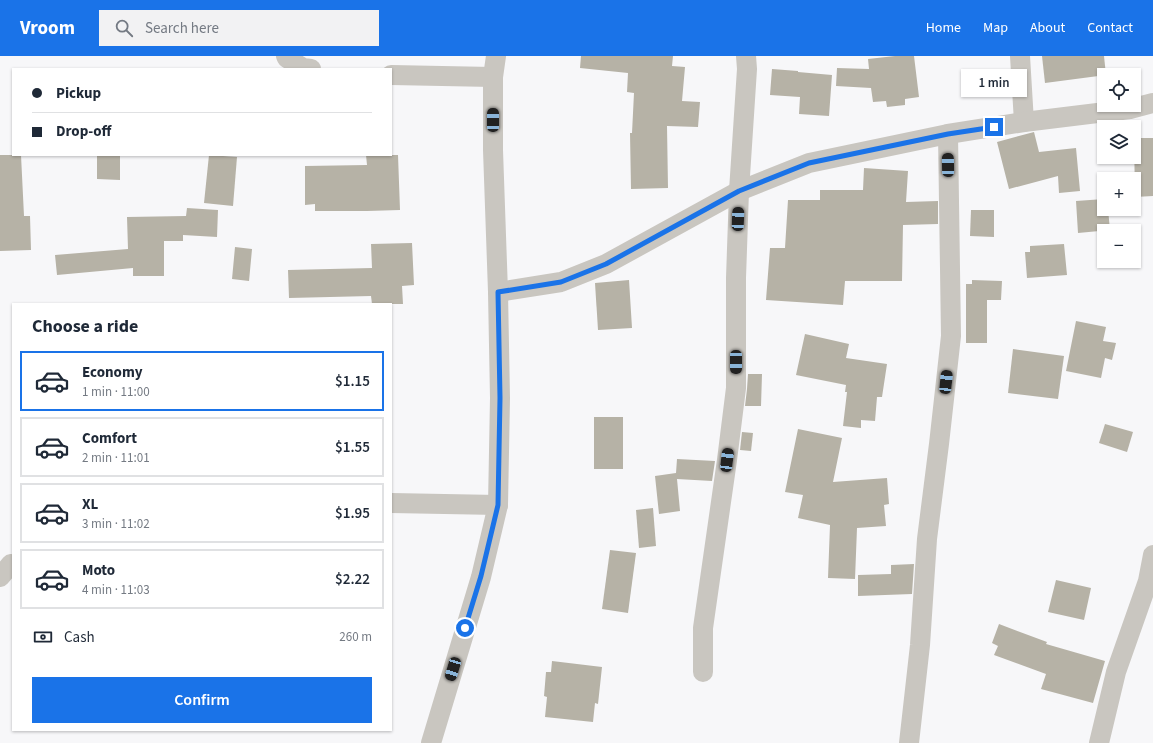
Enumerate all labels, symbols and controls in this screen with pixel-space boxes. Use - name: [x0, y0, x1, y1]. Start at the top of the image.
- search box: [99, 10, 379, 46]
- text: Vroom: [20, 15, 75, 42]
- icon: search: [113, 17, 135, 39]
- text: Search here: [145, 18, 219, 39]
- text: Home: [926, 18, 961, 38]
- text: Map: [983, 18, 1008, 38]
- text: About: [1030, 18, 1065, 38]
- text: Contact: [1087, 18, 1133, 38]
- map controls: [1097, 68, 1141, 268]
- button: locate: [1097, 68, 1141, 112]
- callout: 1 min: [961, 69, 1027, 97]
- text: 1 min: [979, 74, 1009, 92]
- text: Pickup: [56, 83, 101, 104]
- car: [487, 108, 499, 132]
- route end: [985, 118, 1003, 136]
- button: layers: [1097, 120, 1141, 164]
- text: Drop-off: [56, 121, 111, 142]
- car: [942, 153, 954, 177]
- button: +: [1097, 172, 1141, 216]
- car: [732, 207, 744, 231]
- button: −: [1097, 224, 1141, 268]
- text: Choose a ride: [32, 314, 138, 339]
- car: [730, 350, 742, 374]
- text: Economy: [82, 362, 143, 383]
- icon: car: [34, 363, 70, 399]
- car: [939, 369, 953, 395]
- text: $1.15: [335, 371, 370, 392]
- text: 1 min · 11:00: [82, 383, 150, 401]
- text: Comfort: [82, 428, 137, 449]
- icon: car: [34, 429, 70, 465]
- text: $1.55: [335, 437, 370, 458]
- car: [720, 447, 734, 473]
- text: 2 min · 11:01: [82, 449, 150, 467]
- text: XL: [82, 494, 98, 515]
- icon: car: [34, 495, 70, 531]
- text: $1.95: [335, 503, 370, 524]
- text: 3 min · 11:02: [82, 515, 150, 533]
- text: Moto: [82, 560, 115, 581]
- icon: car: [34, 561, 70, 597]
- text: $2.22: [335, 569, 370, 590]
- text: 4 min · 11:03: [82, 581, 150, 599]
- route start: [456, 619, 474, 637]
- icon: cash: [32, 626, 54, 648]
- text: Cash: [64, 627, 95, 648]
- text: 260 m: [339, 628, 372, 646]
- car: [444, 656, 462, 682]
- button: Confirm: [32, 677, 372, 723]

